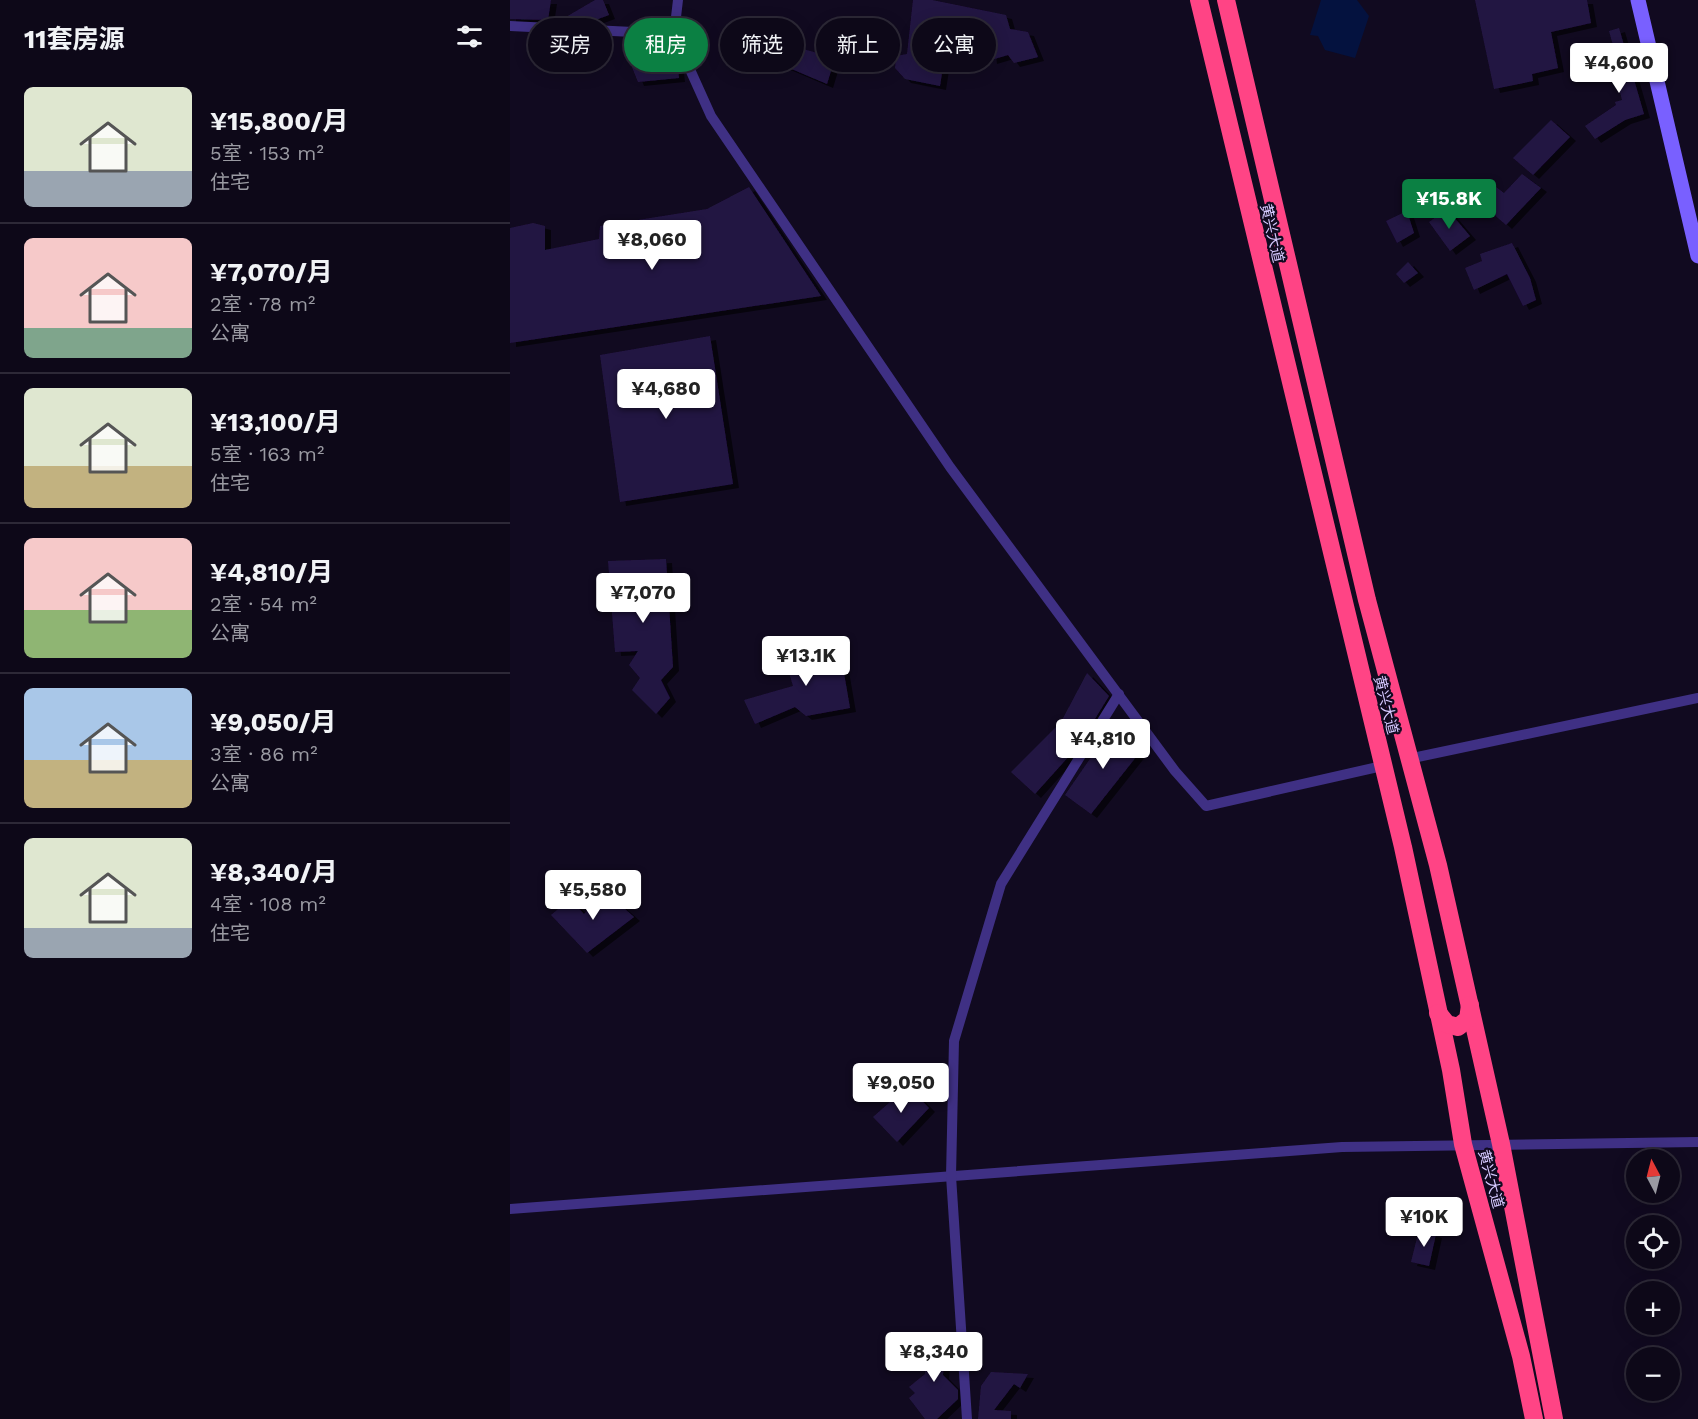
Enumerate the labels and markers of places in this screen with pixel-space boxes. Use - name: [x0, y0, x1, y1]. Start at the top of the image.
- pin: ¥4,600: [1570, 43, 1668, 94]
- pin: ¥15.8K: [1400, 179, 1498, 230]
- pin: ¥8,060: [603, 220, 701, 271]
- pin: ¥4,680: [617, 369, 715, 420]
- pin: ¥7,070: [594, 573, 692, 624]
- pin: ¥13.1K: [757, 636, 855, 687]
- pin: ¥4,810: [1054, 719, 1152, 770]
- pin: ¥5,580: [544, 870, 642, 921]
- pin: ¥9,050: [852, 1063, 950, 1114]
- pin: ¥10K: [1388, 1197, 1460, 1248]
- pin: ¥8,340: [885, 1332, 983, 1383]

